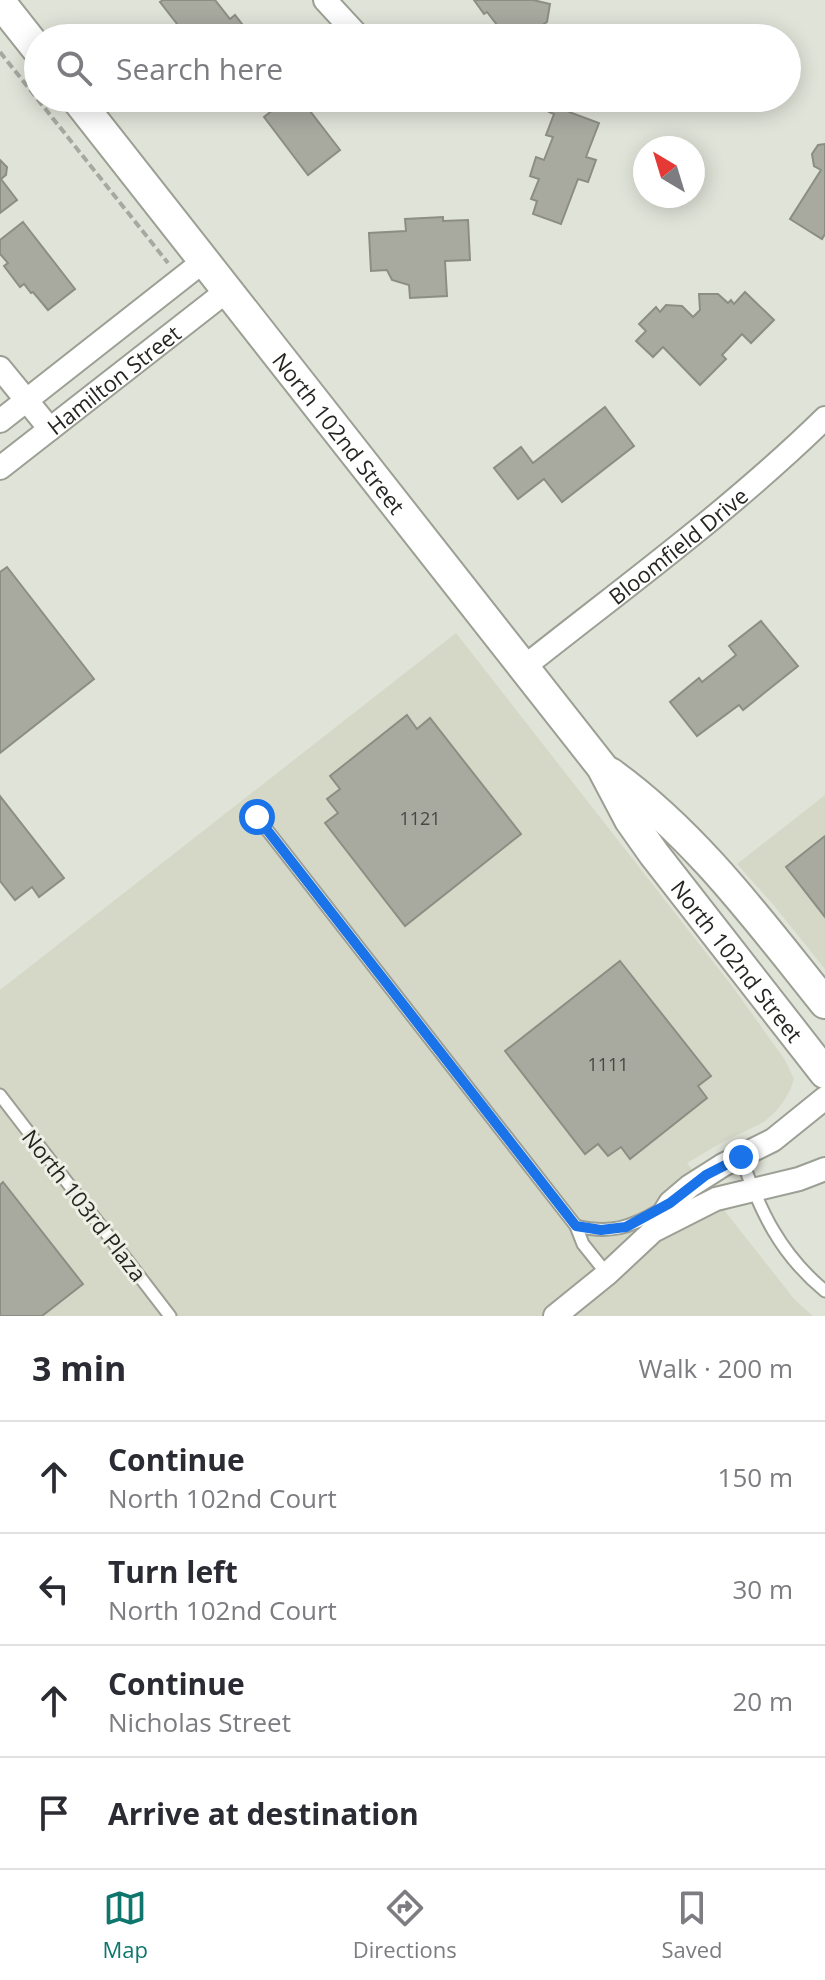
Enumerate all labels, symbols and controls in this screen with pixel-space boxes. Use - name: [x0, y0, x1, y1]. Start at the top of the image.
- search box: [24, 24, 801, 112]
- icon: search: [52, 46, 96, 90]
- text: Search here: [116, 48, 283, 89]
- north arrow: [633, 136, 705, 208]
- street label: Hamilton Street: [41, 318, 187, 441]
- street label: North 102nd Street: [266, 346, 412, 520]
- street label: Bloomfield Drive: [602, 480, 754, 611]
- route start: [239, 799, 275, 835]
- house number: 1121: [399, 806, 441, 830]
- street label: North 102nd Street: [665, 874, 810, 1048]
- house number: 1111: [587, 1052, 629, 1076]
- street label: North 103rd Plaza: [16, 1123, 154, 1287]
- route end: [723, 1139, 759, 1175]
- text: 3 min: [32, 1345, 126, 1391]
- text: Walk · 200 m: [639, 1350, 793, 1386]
- text: Continue: [108, 1439, 245, 1480]
- icon: ahead: [32, 1455, 76, 1499]
- text: 150 m: [718, 1459, 793, 1495]
- text: North 102nd Court: [108, 1480, 337, 1516]
- text: Turn left: [108, 1551, 238, 1592]
- icon: left: [32, 1567, 76, 1611]
- text: 30 m: [732, 1571, 793, 1607]
- text: North 102nd Court: [108, 1592, 337, 1628]
- text: Continue: [108, 1663, 245, 1704]
- icon: ahead: [32, 1679, 76, 1723]
- text: 20 m: [732, 1683, 793, 1719]
- text: Nicholas Street: [108, 1704, 291, 1740]
- icon: arrive: [32, 1791, 76, 1835]
- text: Arrive at destination: [108, 1793, 419, 1834]
- tab: Map: [102, 1886, 148, 1964]
- tab: Directions: [353, 1886, 457, 1964]
- tab: Saved: [661, 1886, 723, 1964]

